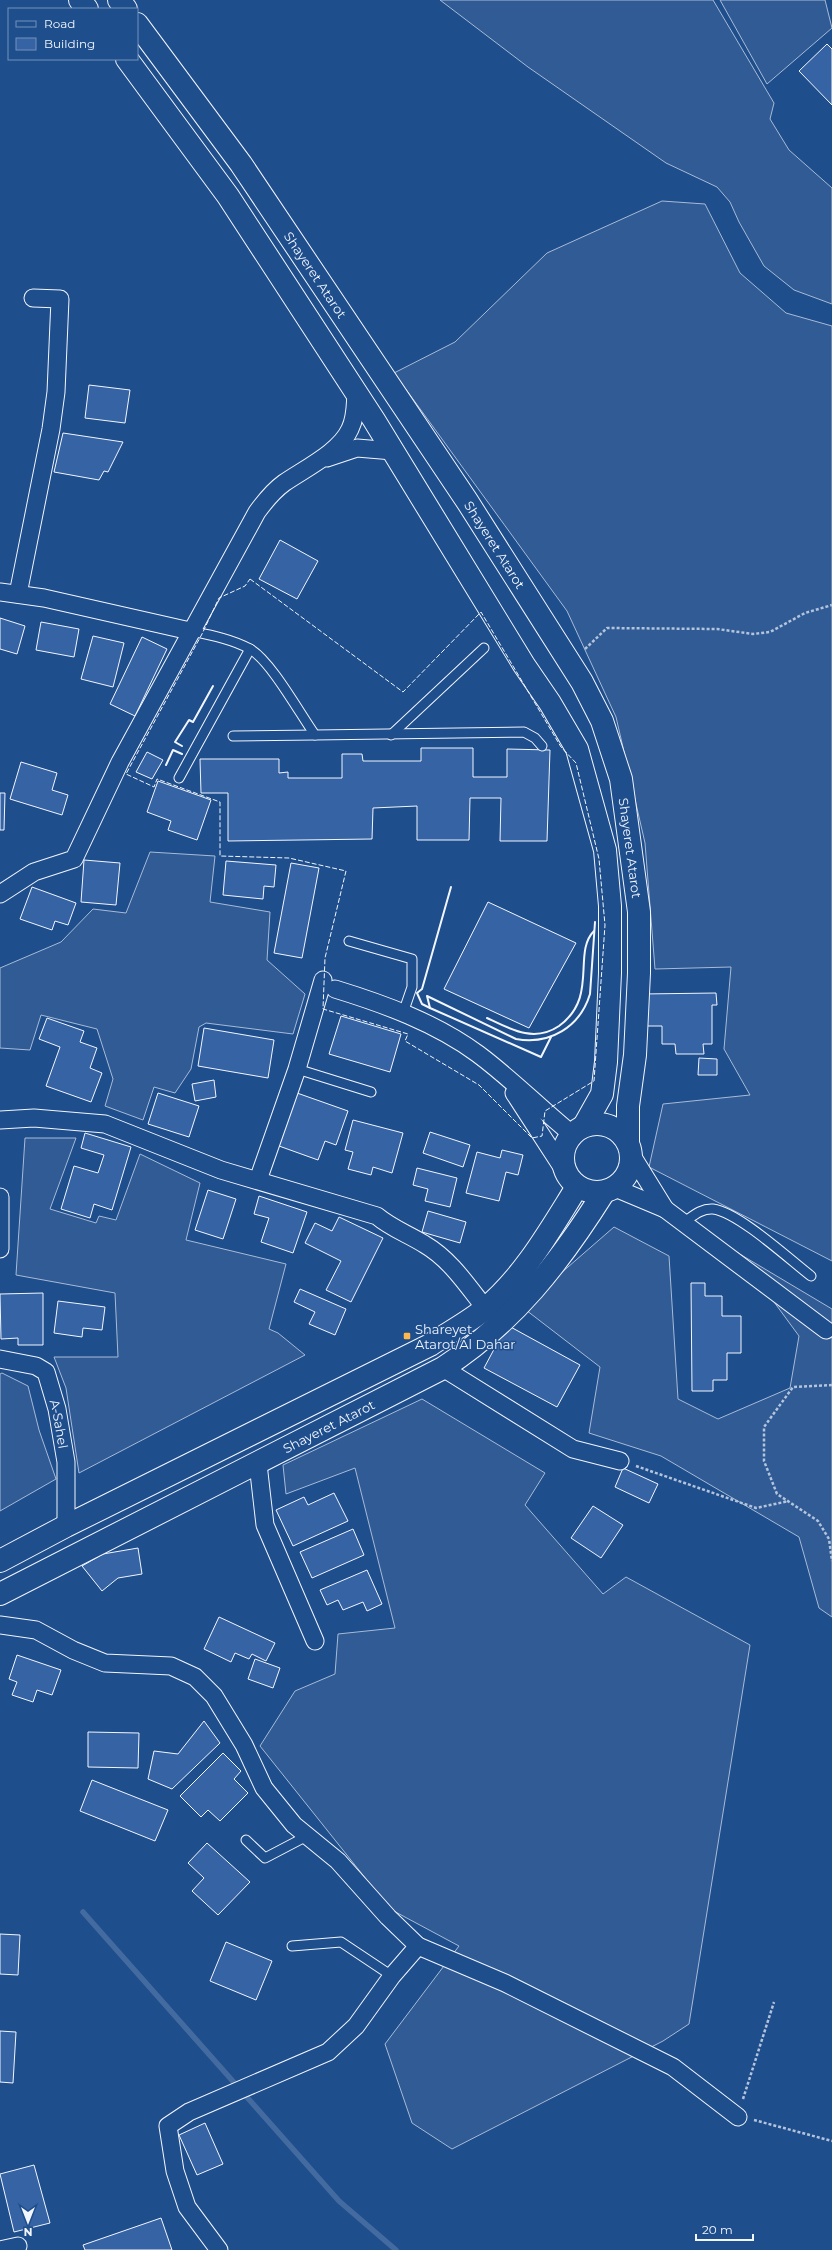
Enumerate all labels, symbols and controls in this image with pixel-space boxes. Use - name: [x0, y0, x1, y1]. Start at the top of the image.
- legend: [8, 8, 138, 60]
- text: Road: [44, 16, 75, 31]
- text: Building: [44, 36, 95, 51]
- street label: Shayeret Atarot: [281, 229, 350, 321]
- street label: Shayeret Atarot: [461, 498, 529, 592]
- street label: Shayeret Atarot: [616, 797, 645, 899]
- place label: Shareyet Atarot/Al Dahar: [415, 1321, 516, 1352]
- marker: Shareyet Atarot/Al Dahar: [402, 1331, 412, 1341]
- street label: Shayeret Atarot: [280, 1396, 377, 1456]
- street label: A-Sahel: [47, 1397, 72, 1450]
- north arrow: [8, 2202, 48, 2242]
- scale bar: [696, 2216, 753, 2242]
- text: 20 m: [702, 2222, 733, 2237]
- text: N: [24, 2225, 32, 2239]

